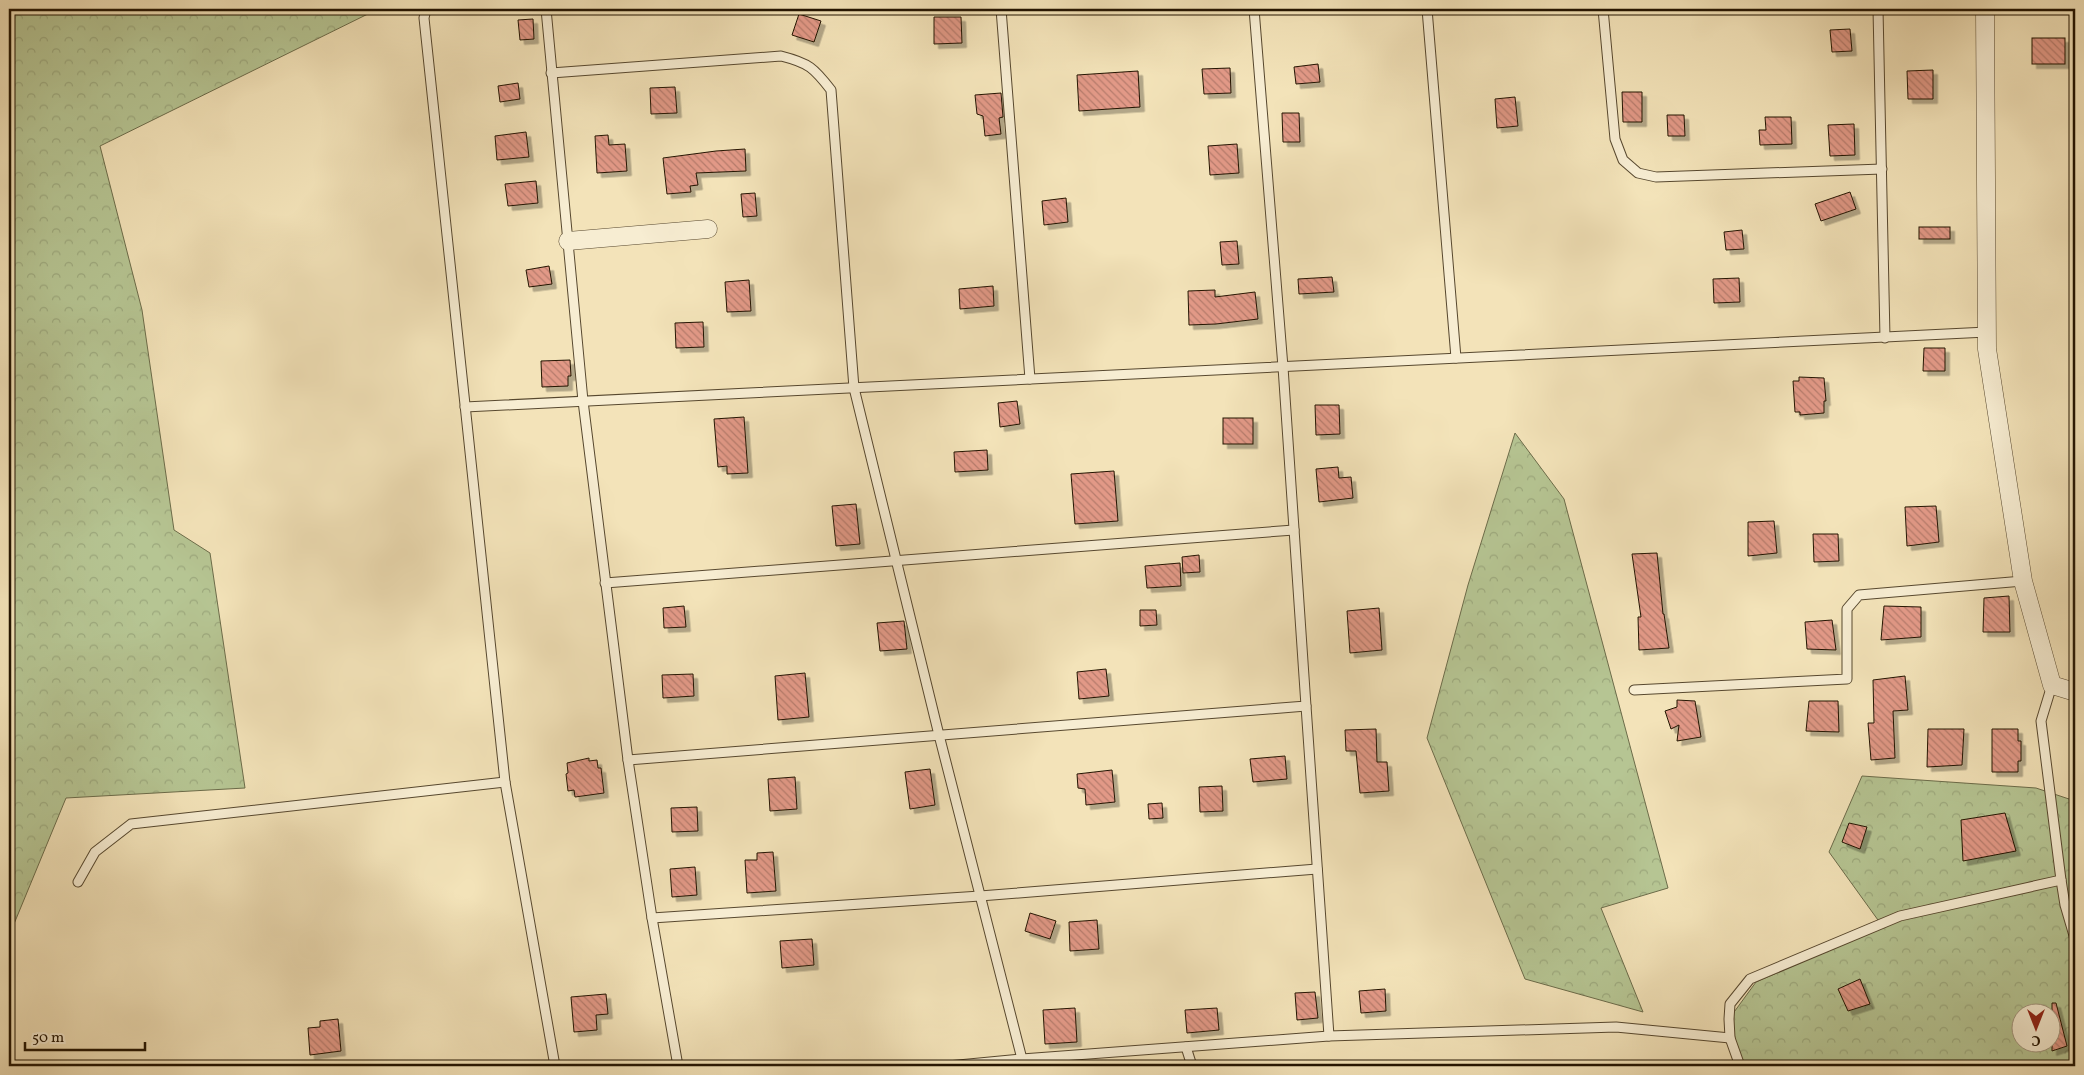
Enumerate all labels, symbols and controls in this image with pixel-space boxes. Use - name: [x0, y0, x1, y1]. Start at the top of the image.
- north arrow: [2012, 1002, 2062, 1052]
- scale bar: [25, 1020, 145, 1052]
- text: 50 m: [32, 1028, 64, 1049]
- text: С: [2031, 1030, 2041, 1049]

